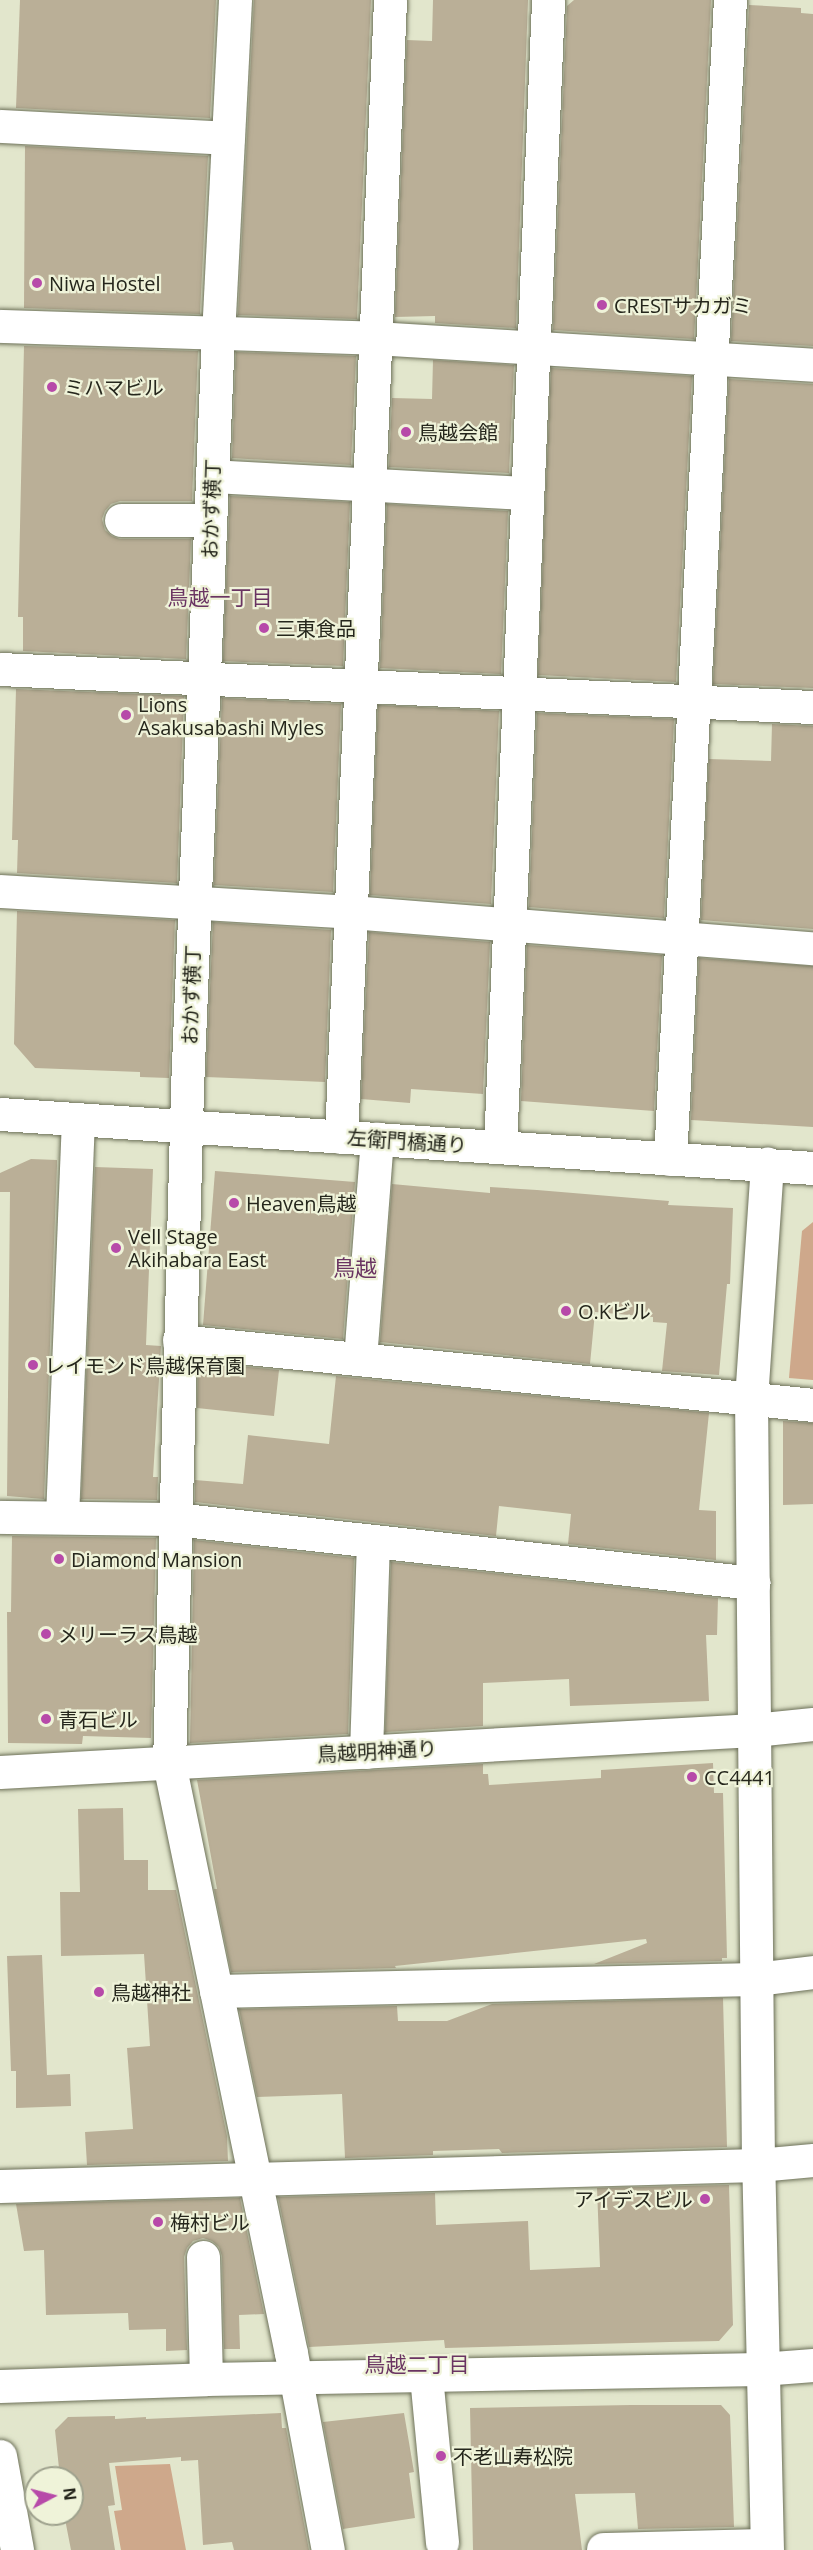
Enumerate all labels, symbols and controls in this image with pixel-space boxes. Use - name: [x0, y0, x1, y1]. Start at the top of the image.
- place label: Niwa Hostel: [49, 271, 161, 295]
- marker: Niwa Hostel: [30, 276, 44, 290]
- place label: CRESTサカガミ: [614, 293, 752, 317]
- marker: CRESTサカガミ: [595, 298, 609, 312]
- place label: ミハマビル: [64, 375, 164, 399]
- marker: ミハマビル: [45, 380, 59, 394]
- place label: 鳥越会館: [418, 420, 498, 444]
- marker: 鳥越会館: [399, 425, 413, 439]
- street label: おかず横丁: [197, 459, 225, 559]
- district label: 鳥越一丁目: [168, 584, 272, 610]
- place label: 三東食品: [276, 616, 356, 640]
- marker: 三東食品: [257, 621, 271, 635]
- place label: Lions Asakusabashi Myles: [138, 692, 324, 739]
- marker: Lions Asakusabashi Myles: [119, 708, 133, 722]
- street label: おかず横丁: [177, 945, 205, 1045]
- street label: 左衛門橋通り: [346, 1125, 468, 1157]
- place label: Heaven鳥越: [246, 1191, 357, 1215]
- marker: Heaven鳥越: [227, 1196, 241, 1210]
- place label: Vell Stage Akihabara East: [128, 1224, 266, 1271]
- marker: Vell Stage Akihabara East: [109, 1241, 123, 1255]
- district label: 鳥越: [333, 1255, 377, 1281]
- place label: O.Kビル: [578, 1299, 651, 1323]
- marker: O.Kビル: [559, 1304, 573, 1318]
- place label: レイモンド鳥越保育園: [45, 1353, 245, 1377]
- marker: レイモンド鳥越保育園: [26, 1358, 40, 1372]
- place label: Diamond Mansion: [71, 1547, 242, 1571]
- marker: Diamond Mansion: [52, 1552, 66, 1566]
- place label: メリーラス鳥越: [58, 1622, 198, 1646]
- marker: メリーラス鳥越: [39, 1627, 53, 1641]
- place label: 青石ビル: [58, 1707, 138, 1731]
- marker: 青石ビル: [39, 1712, 53, 1726]
- street label: 鳥越明神通り: [316, 1736, 438, 1766]
- place label: CC4441: [704, 1765, 775, 1789]
- marker: CC4441: [685, 1770, 699, 1784]
- place label: 鳥越神社: [111, 1980, 191, 2004]
- marker: 鳥越神社: [92, 1985, 106, 1999]
- place label: アイデスビル: [573, 2187, 693, 2211]
- marker: アイデスビル: [698, 2192, 712, 2206]
- place label: 梅村ビル: [170, 2210, 250, 2234]
- marker: 梅村ビル: [151, 2215, 165, 2229]
- district label: 鳥越二丁目: [365, 2351, 469, 2377]
- place label: 不老山寿松院: [453, 2444, 573, 2468]
- marker: 不老山寿松院: [434, 2449, 448, 2463]
- north arrow: [24, 2466, 84, 2526]
- text: N: [58, 2486, 82, 2502]

